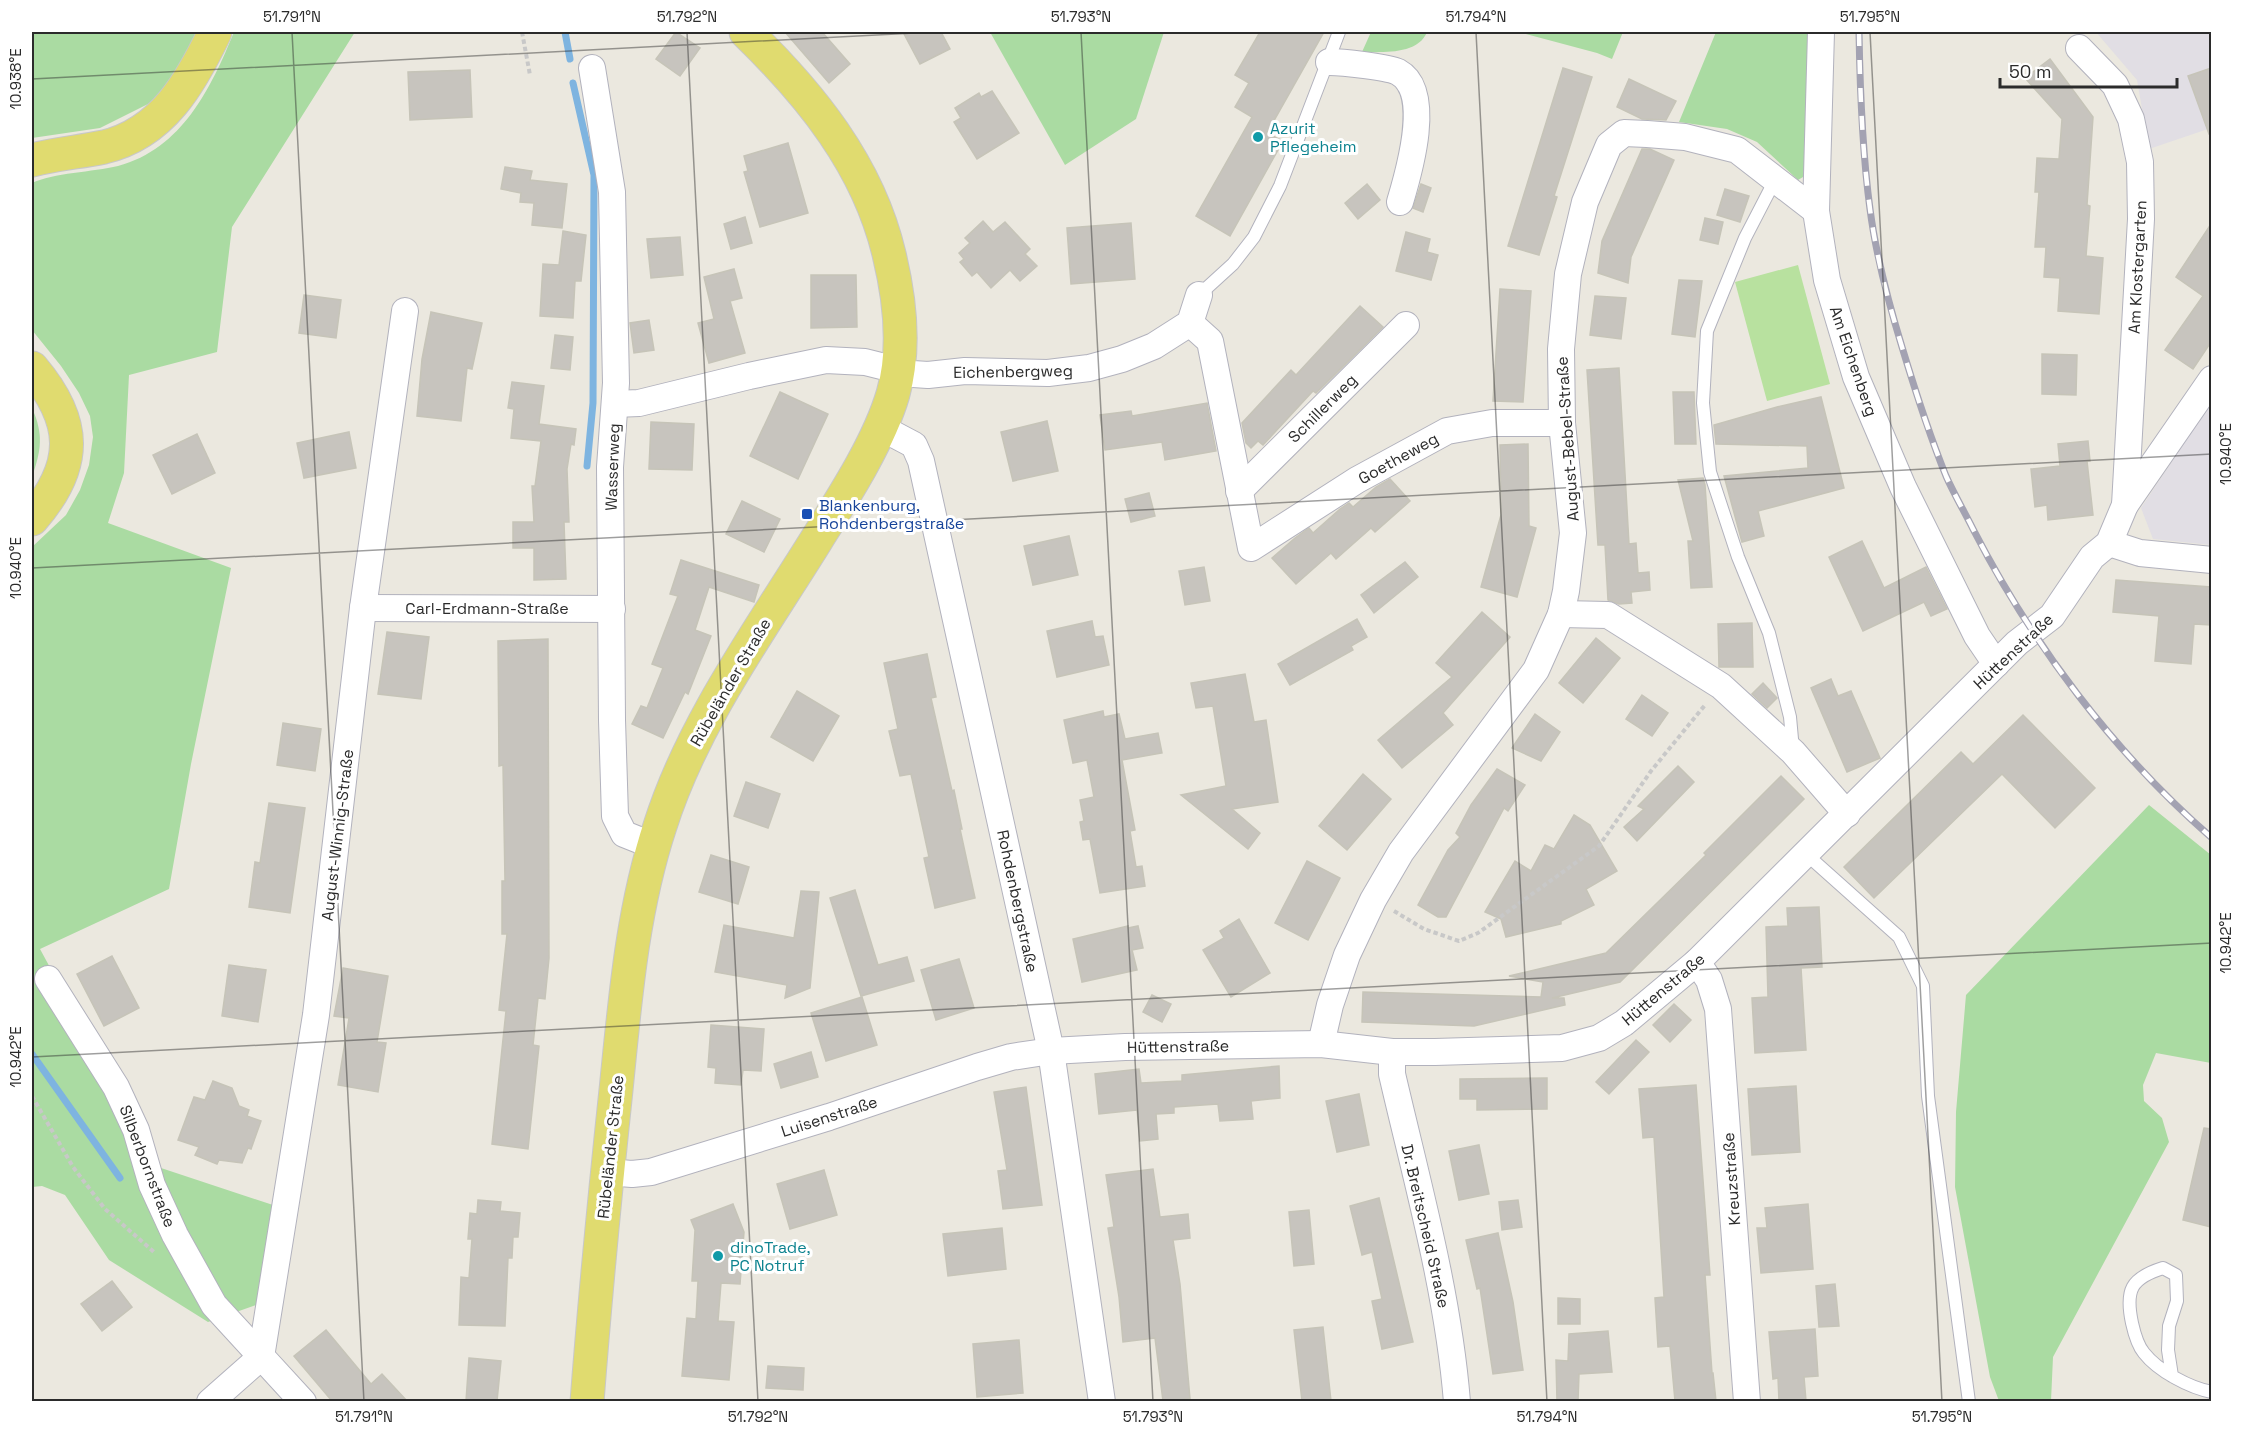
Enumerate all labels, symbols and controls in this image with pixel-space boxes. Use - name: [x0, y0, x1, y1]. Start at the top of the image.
- text: 51.791°N: [263, 7, 321, 26]
- text: 51.792°N: [657, 7, 717, 26]
- text: 51.793°N: [1051, 7, 1111, 26]
- text: 51.794°N: [1446, 7, 1506, 26]
- text: 51.795°N: [1840, 7, 1900, 26]
- text: 10.938°E: [6, 48, 25, 110]
- scale bar: [2000, 51, 2177, 89]
- text: 50 m: [2009, 60, 2051, 83]
- place label: Azurit Pflegeheim: [1270, 118, 1356, 157]
- marker: Azurit Pflegeheim: [1251, 130, 1265, 144]
- street label: Am Klostergarten: [2124, 200, 2151, 334]
- street label: Am Eichenberg: [1825, 303, 1882, 419]
- street label: August-Bebel-Straße: [1551, 356, 1584, 522]
- street label: Eichenbergweg: [953, 360, 1073, 383]
- street label: Schillerweg: [1284, 370, 1361, 447]
- street label: Wasserweg: [600, 423, 625, 511]
- text: 10.940°E: [2216, 423, 2235, 485]
- street label: Goetheweg: [1354, 428, 1442, 489]
- place label: Blankenburg, Rohdenbergstraße: [819, 495, 964, 534]
- marker: Blankenburg, Rohdenbergstraße: [800, 507, 814, 521]
- text: 10.940°E: [6, 537, 25, 599]
- street label: Carl-Erdmann-Straße: [405, 598, 569, 619]
- street label: Hüttenstraße: [1969, 609, 2058, 694]
- street label: Rübeländer Straße: [685, 615, 776, 750]
- street label: August-Winnig-Straße: [317, 748, 358, 922]
- street label: Rohdenbergstraße: [992, 828, 1043, 974]
- text: 10.942°E: [2216, 912, 2235, 974]
- street label: Hüttenstraße: [1617, 949, 1709, 1030]
- text: 10.942°E: [6, 1026, 25, 1088]
- street label: Hüttenstraße: [1127, 1035, 1229, 1058]
- street label: Rübeländer Straße: [593, 1074, 628, 1220]
- street label: Luisenstraße: [778, 1091, 880, 1142]
- street label: Silberbornstraße: [115, 1102, 181, 1230]
- street label: Kreuzstraße: [1718, 1132, 1745, 1226]
- street label: Dr. Breitscheid Straße: [1396, 1142, 1455, 1310]
- place label: dinoTrade, PC Notruf: [730, 1237, 811, 1276]
- marker: dinoTrade, PC Notruf: [711, 1249, 725, 1263]
- text: 51.791°N: [335, 1407, 393, 1426]
- text: 51.792°N: [728, 1407, 788, 1426]
- text: 51.793°N: [1123, 1407, 1183, 1426]
- text: 51.794°N: [1517, 1407, 1577, 1426]
- text: 51.795°N: [1912, 1407, 1972, 1426]

